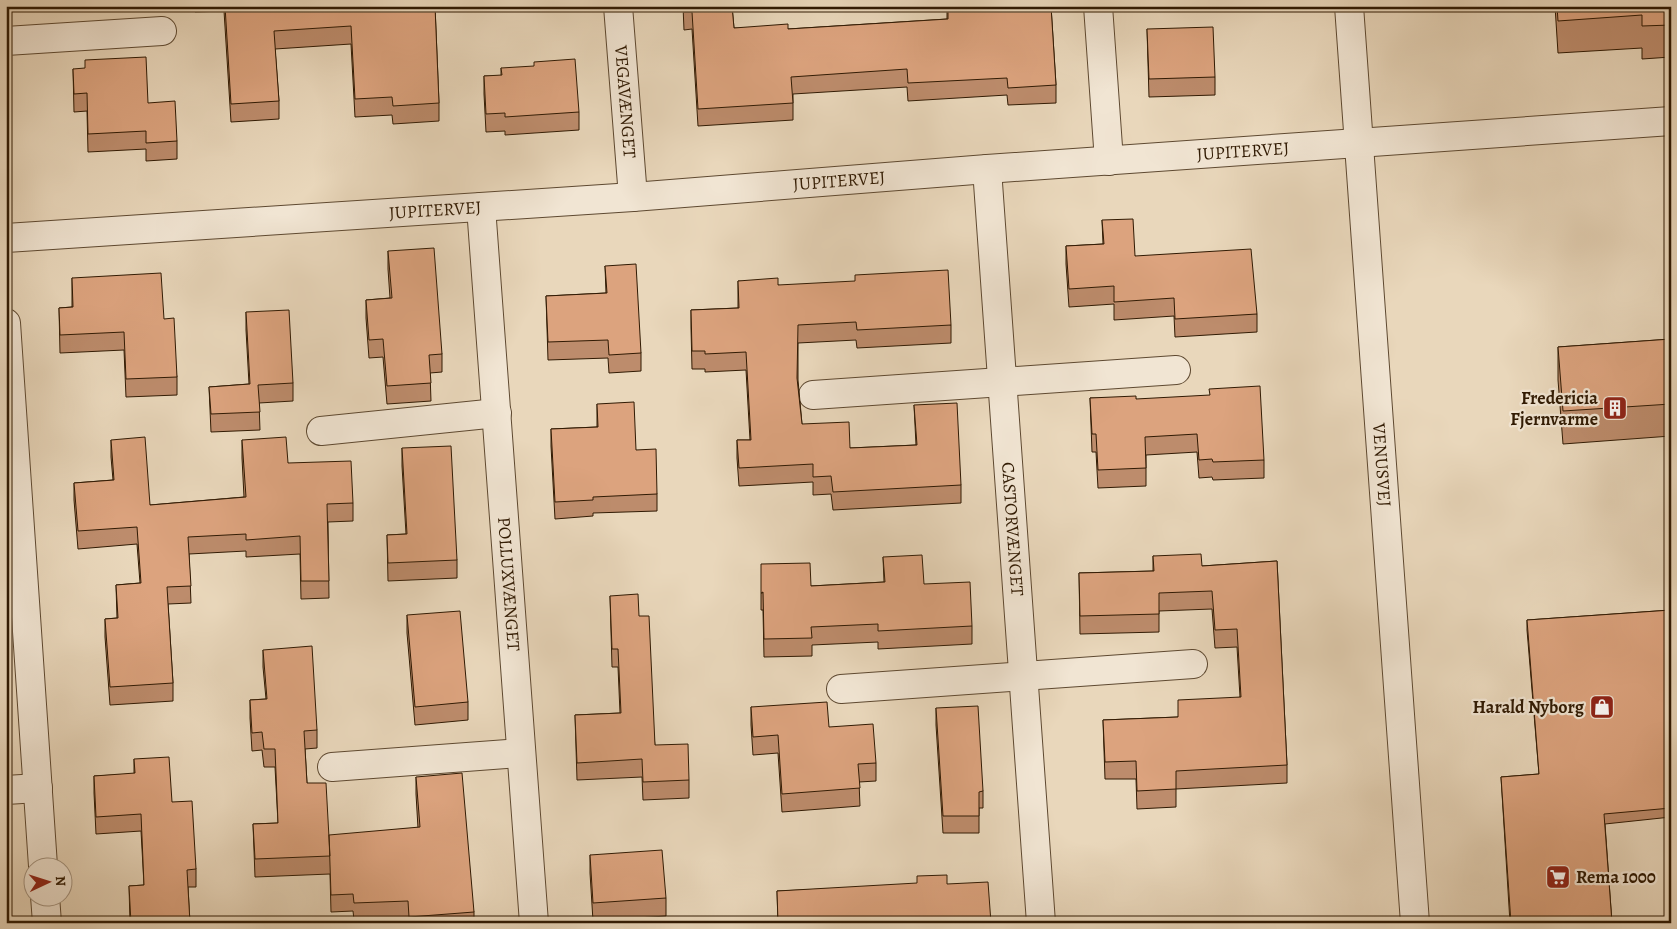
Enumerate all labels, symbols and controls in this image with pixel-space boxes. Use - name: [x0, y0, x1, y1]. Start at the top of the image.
- street label: VEGAVÆNGET: [609, 43, 642, 159]
- street label: JUPITERVEJ: [1196, 136, 1290, 166]
- street label: JUPITERVEJ: [792, 165, 886, 196]
- street label: JUPITERVEJ: [388, 195, 482, 225]
- place label: Fredericia Fjernvarme: [1510, 386, 1598, 431]
- building icon: Fredericia Fjernvarme: [1602, 395, 1628, 421]
- street label: VENUSVEJ: [1367, 421, 1397, 508]
- street label: CASTORVÆNGET: [996, 461, 1030, 597]
- street label: POLLUXVÆNGET: [492, 516, 526, 652]
- shop icon: Harald Nyborg: [1589, 694, 1615, 720]
- place label: Harald Nyborg: [1473, 695, 1585, 719]
- north arrow: [22, 856, 72, 906]
- supermarket icon: Rema 1000: [1545, 864, 1571, 890]
- place label: Rema 1000: [1576, 865, 1656, 889]
- text: N: [51, 875, 70, 887]

